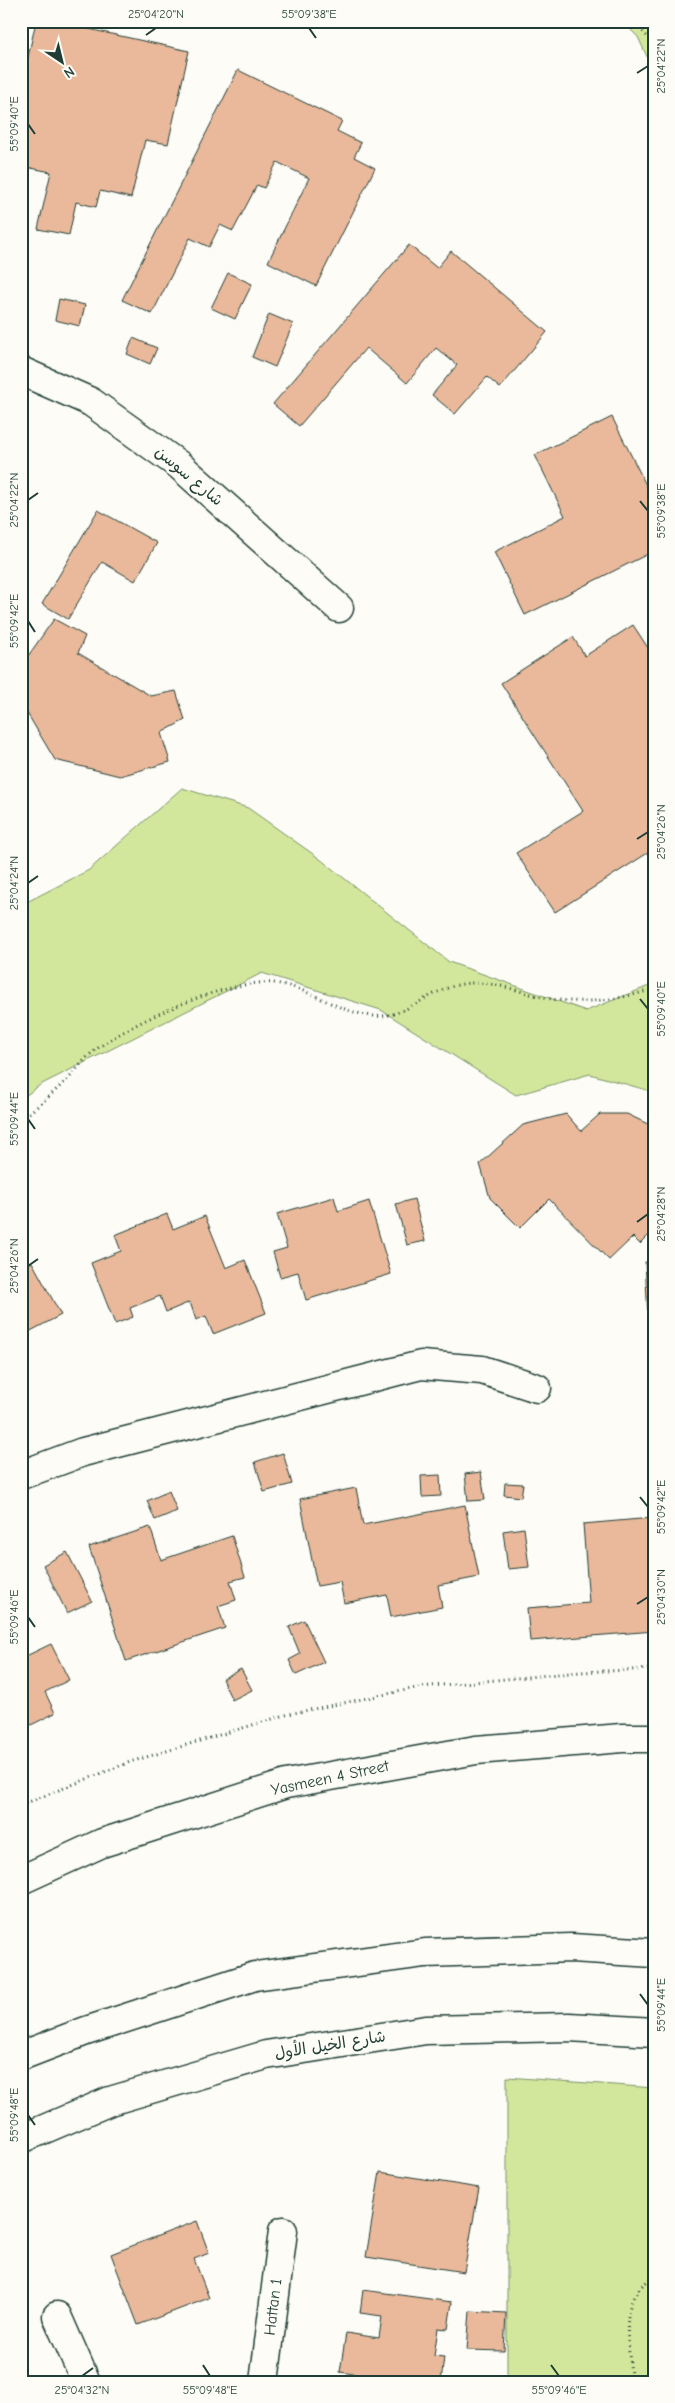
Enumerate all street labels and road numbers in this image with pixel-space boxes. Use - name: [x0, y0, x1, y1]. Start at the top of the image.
- street label: شارع سوسن: [150, 442, 227, 511]
- street label: Yasmeen 4 Street: [269, 1757, 391, 1799]
- street label: شارع الخيل الأول: [273, 2025, 387, 2065]
- street label: Hattan 1: [261, 2277, 285, 2337]

